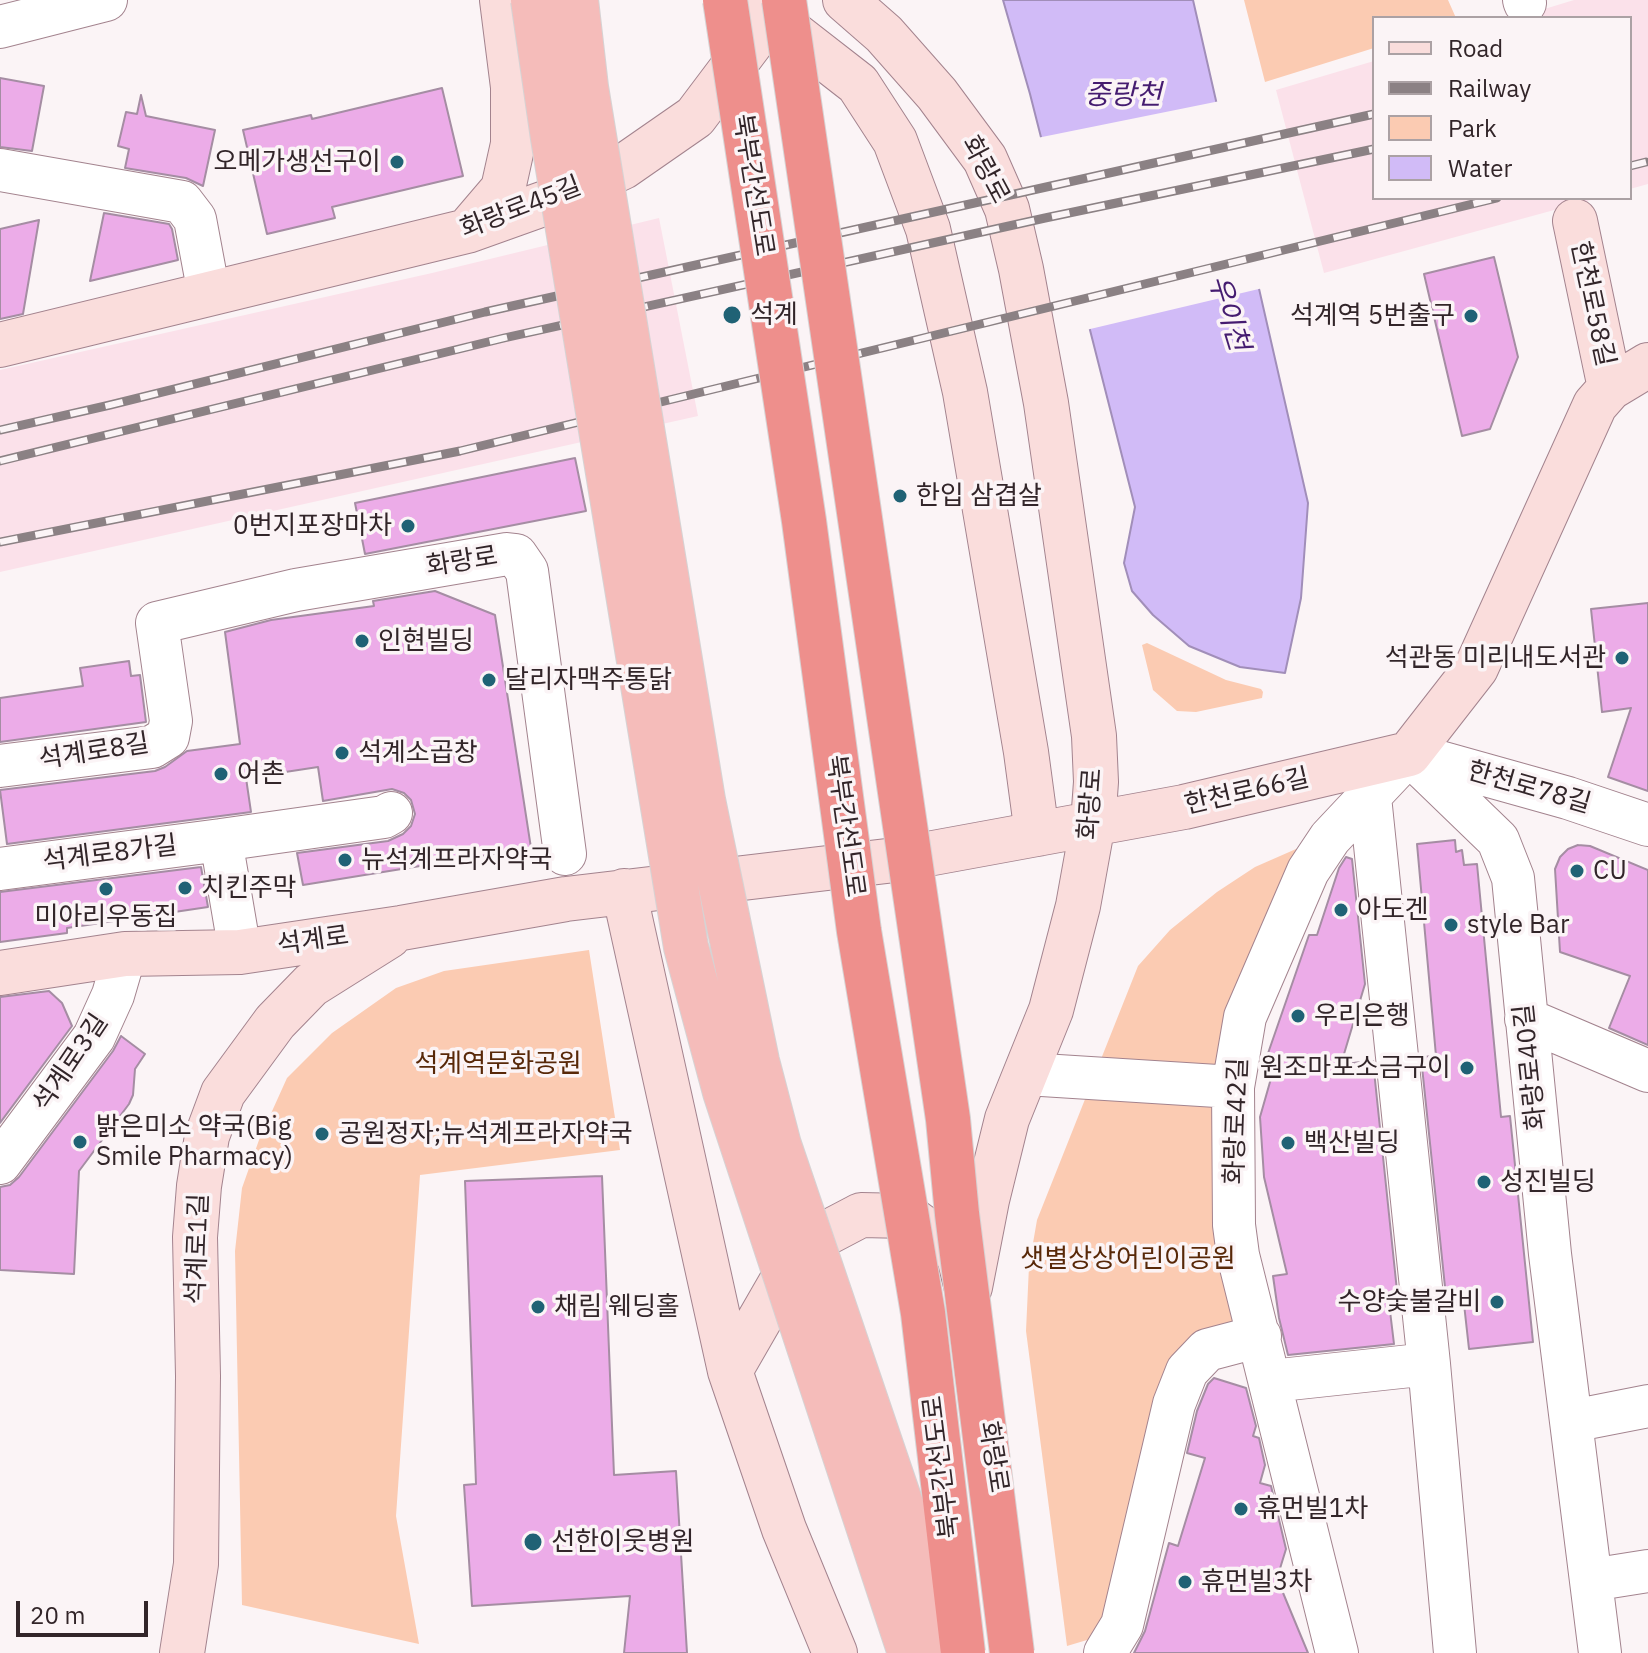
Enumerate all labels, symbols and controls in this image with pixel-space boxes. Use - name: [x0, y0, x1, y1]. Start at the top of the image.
- legend: [1372, 16, 1632, 200]
- text: Road: [1448, 32, 1503, 64]
- text: Railway: [1448, 72, 1531, 104]
- water label: 중랑천: [1084, 79, 1162, 113]
- street label: 북부간선도로: [726, 112, 780, 258]
- text: Park: [1448, 112, 1497, 144]
- street label: 화랑로: [954, 131, 1016, 209]
- place label: 오메가생선구이: [214, 146, 381, 178]
- text: Water: [1448, 152, 1512, 184]
- marker: 오메가생선구이: [388, 153, 406, 171]
- street label: 화랑로45길: [456, 171, 586, 245]
- street label: 한천로58길: [1564, 239, 1620, 369]
- water label: 우이천: [1201, 271, 1255, 355]
- place label: 석계: [750, 299, 798, 331]
- place label: 석계역 5번출구: [1290, 300, 1455, 332]
- marker: 석계: [721, 304, 743, 326]
- marker: 석계역 5번출구: [1462, 307, 1480, 325]
- place label: 한입 삼겹살: [916, 480, 1042, 512]
- marker: 한입 삼겹살: [891, 487, 909, 505]
- place label: 0번지포장마차: [233, 510, 392, 542]
- marker: 0번지포장마차: [399, 517, 417, 535]
- street label: 화랑로: [424, 541, 500, 583]
- place label: 인현빌딩: [378, 625, 474, 657]
- marker: 인현빌딩: [353, 632, 371, 650]
- place label: 석관동 미리내도서관: [1385, 642, 1606, 674]
- marker: 석관동 미리내도서관: [1613, 649, 1631, 667]
- place label: 달리자맥주통닭: [505, 664, 672, 696]
- marker: 달리자맥주통닭: [480, 671, 498, 689]
- street label: 석계로8길: [37, 728, 151, 776]
- place label: 석계소곱창: [358, 737, 478, 769]
- marker: 석계소곱창: [333, 744, 351, 762]
- street label: 북부간선도로: [820, 753, 870, 899]
- street label: 한천로78길: [1464, 756, 1594, 820]
- place label: 어촌: [237, 758, 285, 790]
- street label: 한천로66길: [1182, 763, 1312, 821]
- marker: 어촌: [212, 765, 230, 783]
- street label: 화랑로: [1073, 767, 1109, 841]
- street label: 석계로8가길: [41, 830, 179, 878]
- place label: 뉴석계프라자약국: [361, 844, 552, 876]
- marker: 뉴석계프라자약국: [336, 851, 354, 869]
- place label: CU: [1593, 855, 1627, 887]
- marker: CU: [1568, 862, 1586, 880]
- place label: 치킨주막: [201, 872, 297, 904]
- marker: 치킨주막: [176, 879, 194, 897]
- marker: 미아리우동집: [97, 880, 115, 898]
- place label: 아도겐: [1357, 894, 1429, 926]
- place label: 미아리우동집: [34, 901, 178, 933]
- marker: 아도겐: [1332, 901, 1350, 919]
- place label: style Bar: [1467, 909, 1569, 941]
- marker: style Bar: [1442, 916, 1460, 934]
- street label: 석계로: [275, 921, 351, 961]
- place label: 우리은행: [1314, 1000, 1410, 1032]
- street label: 화랑로40길: [1509, 1002, 1553, 1132]
- marker: 우리은행: [1289, 1007, 1307, 1025]
- street label: 석계로3길: [27, 1008, 115, 1118]
- park label: 석계역문화공원: [414, 1048, 582, 1080]
- place label: 원조마포소금구이: [1260, 1052, 1451, 1084]
- street label: 화랑로42길: [1219, 1057, 1255, 1185]
- marker: 원조마포소금구이: [1458, 1059, 1476, 1077]
- place label: 밝은미소 약국(Big Smile Pharmacy): [96, 1111, 293, 1172]
- place label: 공원정자;뉴석계프라자약국: [338, 1118, 633, 1150]
- marker: 공원정자;뉴석계프라자약국: [313, 1125, 331, 1143]
- place label: 백산빌딩: [1304, 1127, 1400, 1159]
- marker: 밝은미소 약국(Big Smile Pharmacy): [71, 1133, 89, 1151]
- marker: 백산빌딩: [1279, 1134, 1297, 1152]
- place label: 성진빌딩: [1500, 1166, 1596, 1198]
- marker: 성진빌딩: [1475, 1173, 1493, 1191]
- street label: 석계로1길: [180, 1193, 216, 1305]
- park label: 샛별상상어린이공원: [1020, 1243, 1236, 1275]
- place label: 수양숯불갈비: [1337, 1286, 1481, 1318]
- place label: 채림 웨딩홀: [554, 1291, 680, 1323]
- marker: 수양숯불갈비: [1488, 1293, 1506, 1311]
- marker: 채림 웨딩홀: [529, 1298, 547, 1316]
- street label: 북부간선도로: [918, 1394, 966, 1540]
- street label: 화랑로: [972, 1419, 1014, 1495]
- place label: 휴먼빌1차: [1257, 1493, 1368, 1525]
- marker: 휴먼빌1차: [1232, 1500, 1250, 1518]
- place label: 선한이웃병원: [551, 1526, 695, 1558]
- marker: 선한이웃병원: [522, 1531, 544, 1553]
- place label: 휴먼빌3차: [1201, 1566, 1312, 1598]
- marker: 휴먼빌3차: [1176, 1573, 1194, 1591]
- scale bar: [20, 1585, 152, 1635]
- text: 20 m: [30, 1599, 85, 1631]

